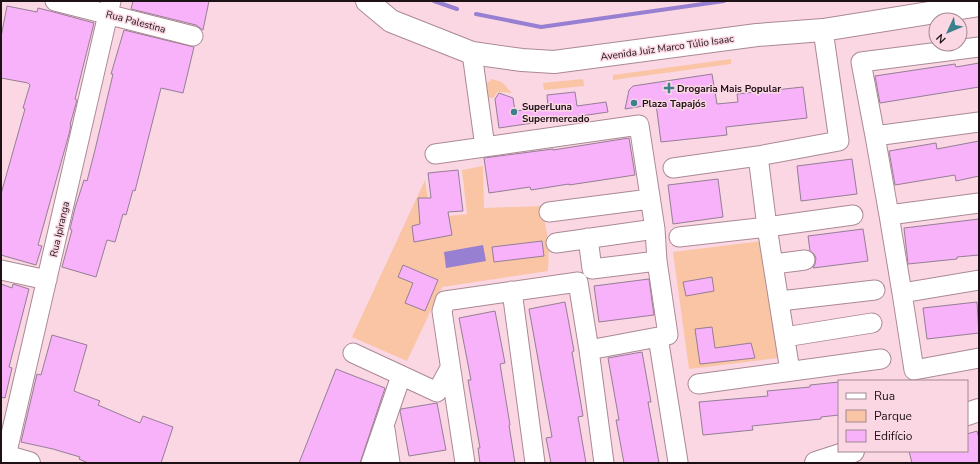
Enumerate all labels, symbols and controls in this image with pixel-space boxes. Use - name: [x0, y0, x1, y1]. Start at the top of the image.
- street label: Rua Palestina: [104, 7, 167, 37]
- north arrow: [928, 12, 968, 52]
- text: N: [933, 30, 949, 47]
- street label: Avenida Juiz Marco Túlio Isaac: [600, 32, 735, 64]
- place label: Drogaria Mais Popular: [677, 82, 781, 96]
- marker: Drogaria Mais Popular: [664, 83, 674, 93]
- place label: Plaza Tapajós: [642, 97, 706, 111]
- marker: Plaza Tapajós: [629, 98, 639, 108]
- place label: SuperLuna Supermercado: [522, 100, 590, 126]
- marker: SuperLuna Supermercado: [509, 107, 519, 117]
- street label: Rua Ipiranga: [47, 200, 73, 258]
- legend: [838, 380, 968, 452]
- text: Rua: [874, 388, 895, 404]
- text: Parque: [874, 408, 912, 424]
- text: Edifício: [874, 428, 913, 444]

